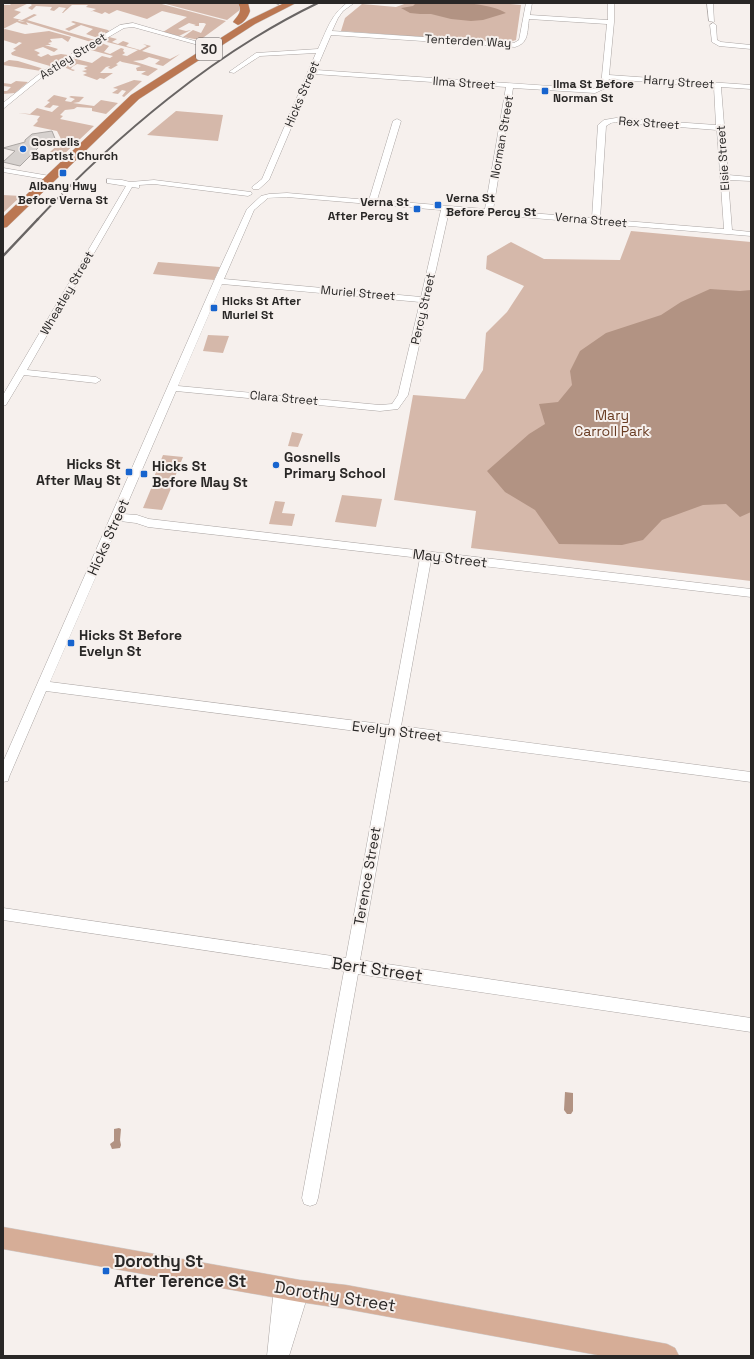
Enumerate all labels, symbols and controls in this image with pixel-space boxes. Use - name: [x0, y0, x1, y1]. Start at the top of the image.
- street label: Astley Street: [36, 29, 110, 83]
- street label: Tenterden Way: [424, 31, 512, 51]
- road number: 30: [196, 38, 222, 60]
- street label: Hicks Street: [281, 58, 323, 130]
- street label: Harry Street: [643, 72, 715, 92]
- street label: Ilma Street: [432, 73, 496, 93]
- place label: Ilma St Before Norman St: [553, 76, 634, 106]
- marker: Ilma St Before Norman St: [540, 86, 550, 96]
- street label: Norman Street: [487, 94, 517, 180]
- street label: Rex Street: [618, 113, 680, 133]
- street label: Elsie Street: [713, 125, 733, 191]
- place label: Gosnells Baptist Church: [31, 134, 118, 164]
- marker: Gosnells Baptist Church: [18, 144, 28, 154]
- marker: Albany Hwy Before Verna St: [58, 168, 68, 178]
- place label: Albany Hwy Before Verna St: [18, 178, 108, 208]
- place label: Verna St Before Percy St: [446, 190, 536, 220]
- place label: Verna St After Percy St: [328, 194, 409, 224]
- marker: Verna St Before Percy St: [433, 200, 443, 210]
- marker: Verna St After Percy St: [412, 204, 422, 214]
- street label: Verna Street: [554, 209, 628, 231]
- street label: Wheatley Street: [37, 248, 97, 338]
- street label: Percy Street: [407, 272, 439, 346]
- street label: Muriel Street: [320, 282, 396, 304]
- place label: Hicks St After Muriel St: [222, 293, 301, 323]
- marker: Hicks St After Muriel St: [209, 303, 219, 313]
- street label: Clara Street: [249, 387, 319, 409]
- park label: Mary Carroll Park: [574, 406, 650, 440]
- place label: Gosnells Primary School: [284, 448, 386, 482]
- place label: Hicks St After May St: [36, 455, 121, 489]
- place label: Hicks St Before May St: [152, 457, 248, 491]
- marker: Gosnells Primary School: [271, 460, 281, 470]
- marker: Hicks St After May St: [124, 467, 134, 477]
- marker: Hicks St Before May St: [139, 469, 149, 479]
- street label: Hicks Street: [83, 496, 133, 578]
- street label: May Street: [412, 545, 488, 571]
- place label: Hicks St Before Evelyn St: [79, 626, 182, 660]
- marker: Hicks St Before Evelyn St: [66, 638, 76, 648]
- street label: Evelyn Street: [351, 717, 443, 745]
- street label: Terence Street: [349, 825, 385, 927]
- street label: Bert Street: [330, 952, 424, 986]
- place label: Dorothy St After Terence St: [114, 1250, 246, 1292]
- marker: Dorothy St After Terence St: [101, 1266, 111, 1276]
- street label: Dorothy Street: [273, 1276, 398, 1317]

